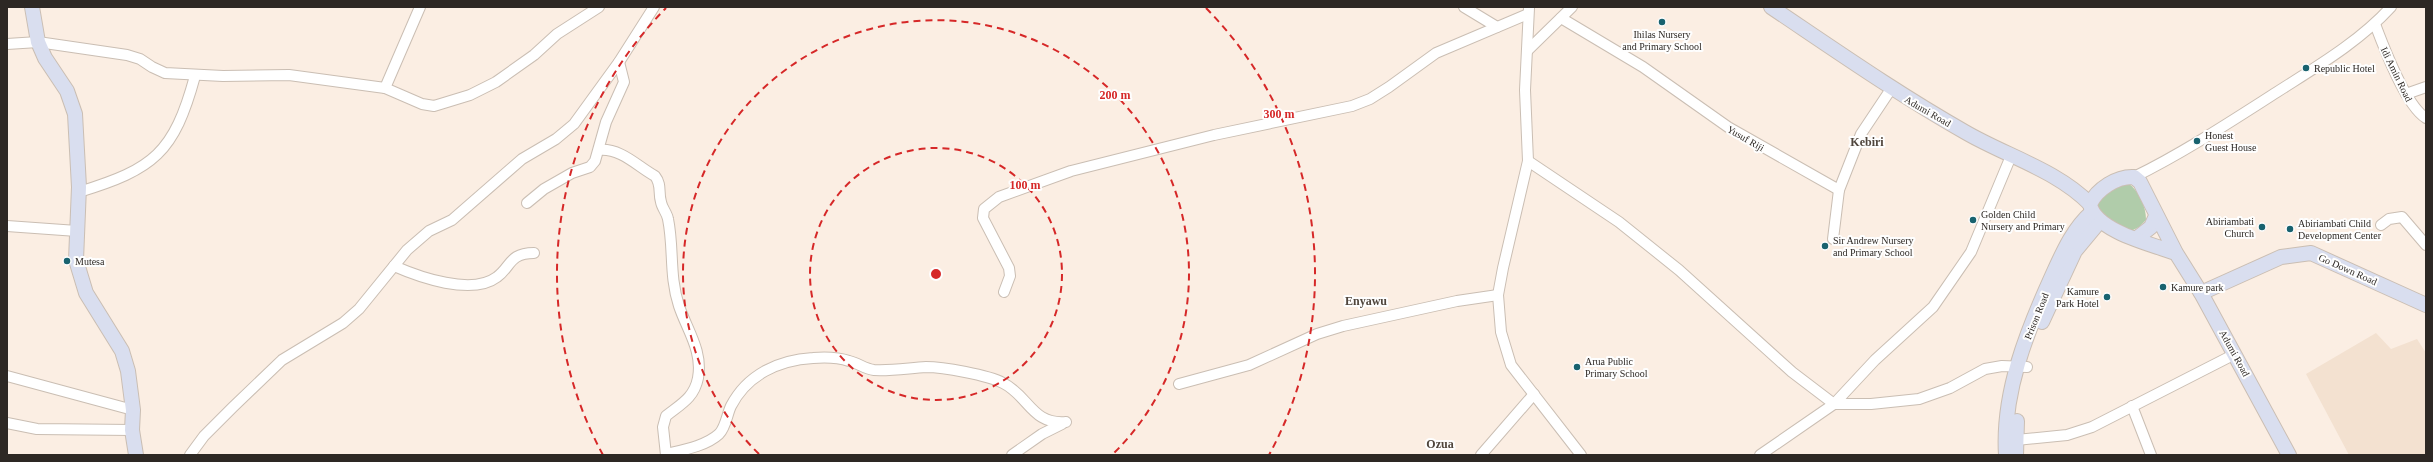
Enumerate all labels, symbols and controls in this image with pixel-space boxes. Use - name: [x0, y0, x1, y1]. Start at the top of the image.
- marker: Ihilas Nursery and Primary School: [1657, 17, 1667, 27]
- place label: Ihilas Nursery and Primary School: [1622, 29, 1702, 52]
- street label: Idi Amin Road: [2379, 45, 2415, 103]
- marker: Republic Hotel: [2301, 63, 2311, 73]
- place label: Republic Hotel: [2314, 63, 2375, 74]
- text: 200 m: [1100, 88, 1131, 102]
- street label: Adumi Road: [1903, 94, 1953, 129]
- text: 300 m: [1264, 107, 1295, 121]
- street label: Yusuf Riji: [1725, 123, 1766, 154]
- place label: Honest Guest House: [2205, 130, 2257, 153]
- district label: Kebiri: [1850, 135, 1884, 149]
- marker: Honest Guest House: [2192, 136, 2202, 146]
- text: 100 m: [1010, 178, 1041, 192]
- place label: Golden Child Nursery and Primary: [1981, 209, 2065, 232]
- marker: Golden Child Nursery and Primary: [1968, 215, 1978, 225]
- place label: Abiriambati Church: [2206, 216, 2254, 239]
- place label: Abiriambati Child Development Center: [2298, 218, 2382, 241]
- marker: Abiriambati Church: [2257, 222, 2267, 232]
- marker: Abiriambati Child Development Center: [2285, 224, 2295, 234]
- place label: Sir Andrew Nursery and Primary School: [1833, 235, 1914, 258]
- marker: Sir Andrew Nursery and Primary School: [1820, 241, 1830, 251]
- street label: Go Down Road: [2317, 252, 2379, 287]
- marker: Mutesa: [62, 256, 72, 266]
- place label: Mutesa: [75, 256, 105, 267]
- centre of rings: [929, 267, 943, 281]
- marker: Kamure park: [2158, 282, 2168, 292]
- place label: Kamure park: [2171, 282, 2223, 293]
- place label: Kamure Park Hotel: [2056, 286, 2100, 309]
- street label: Prison Road: [2022, 291, 2051, 341]
- marker: Kamure Park Hotel: [2102, 292, 2112, 302]
- district label: Enyawu: [1345, 294, 1387, 308]
- street label: Adumi Road: [2217, 328, 2252, 378]
- place label: Arua Public Primary School: [1585, 356, 1648, 379]
- marker: Arua Public Primary School: [1572, 362, 1582, 372]
- district label: Ozua: [1426, 437, 1454, 451]

